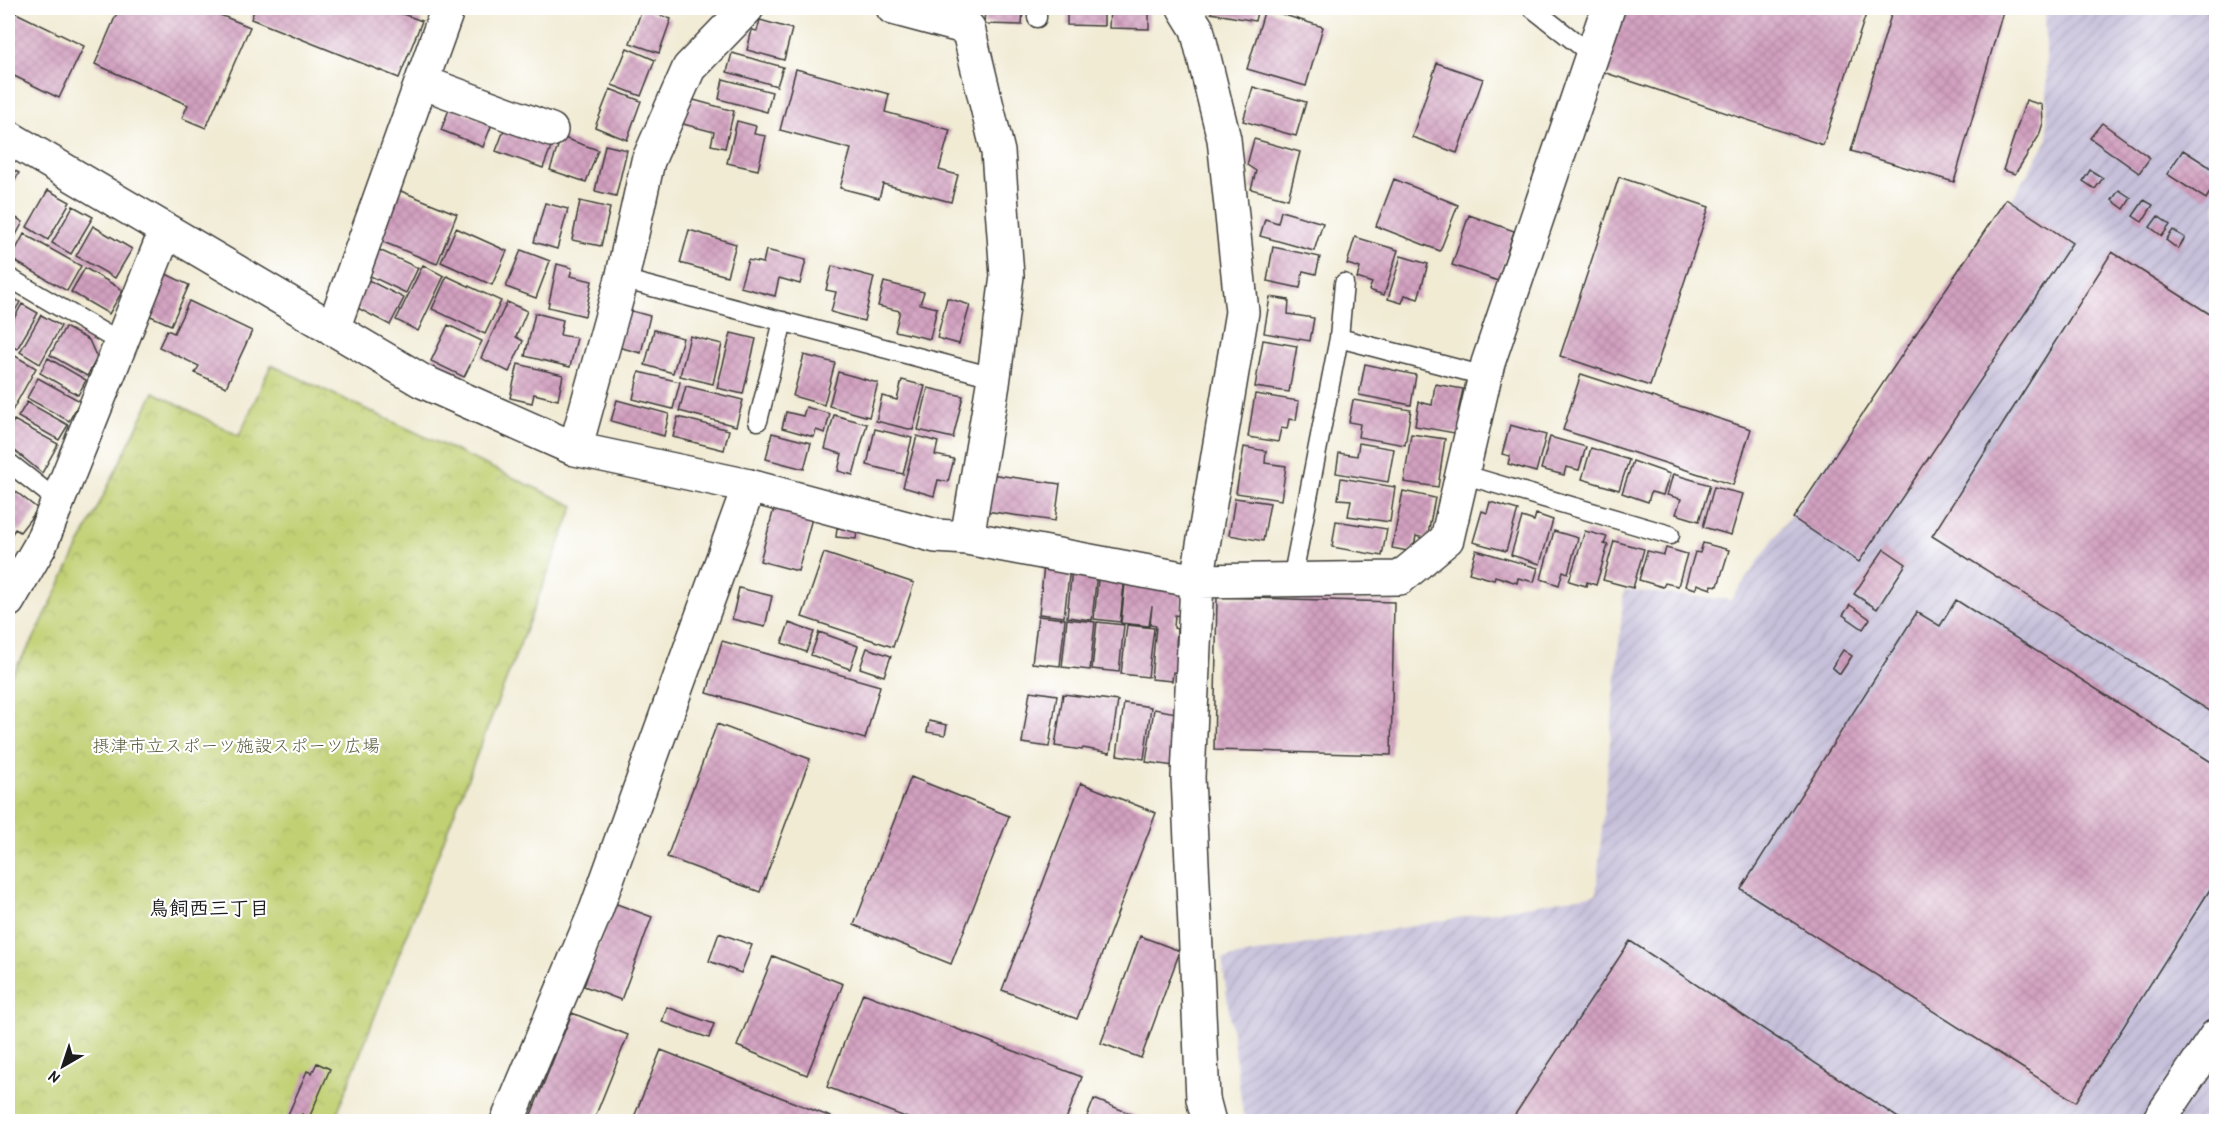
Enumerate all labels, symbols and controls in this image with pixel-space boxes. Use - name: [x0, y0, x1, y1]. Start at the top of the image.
- park label: 摂津市立スポーツ施設スポーツ広場: [92, 733, 380, 758]
- district label: 鳥飼西三丁目: [149, 894, 269, 921]
- north arrow: [33, 1036, 93, 1096]
- text: N: [43, 1066, 64, 1089]

